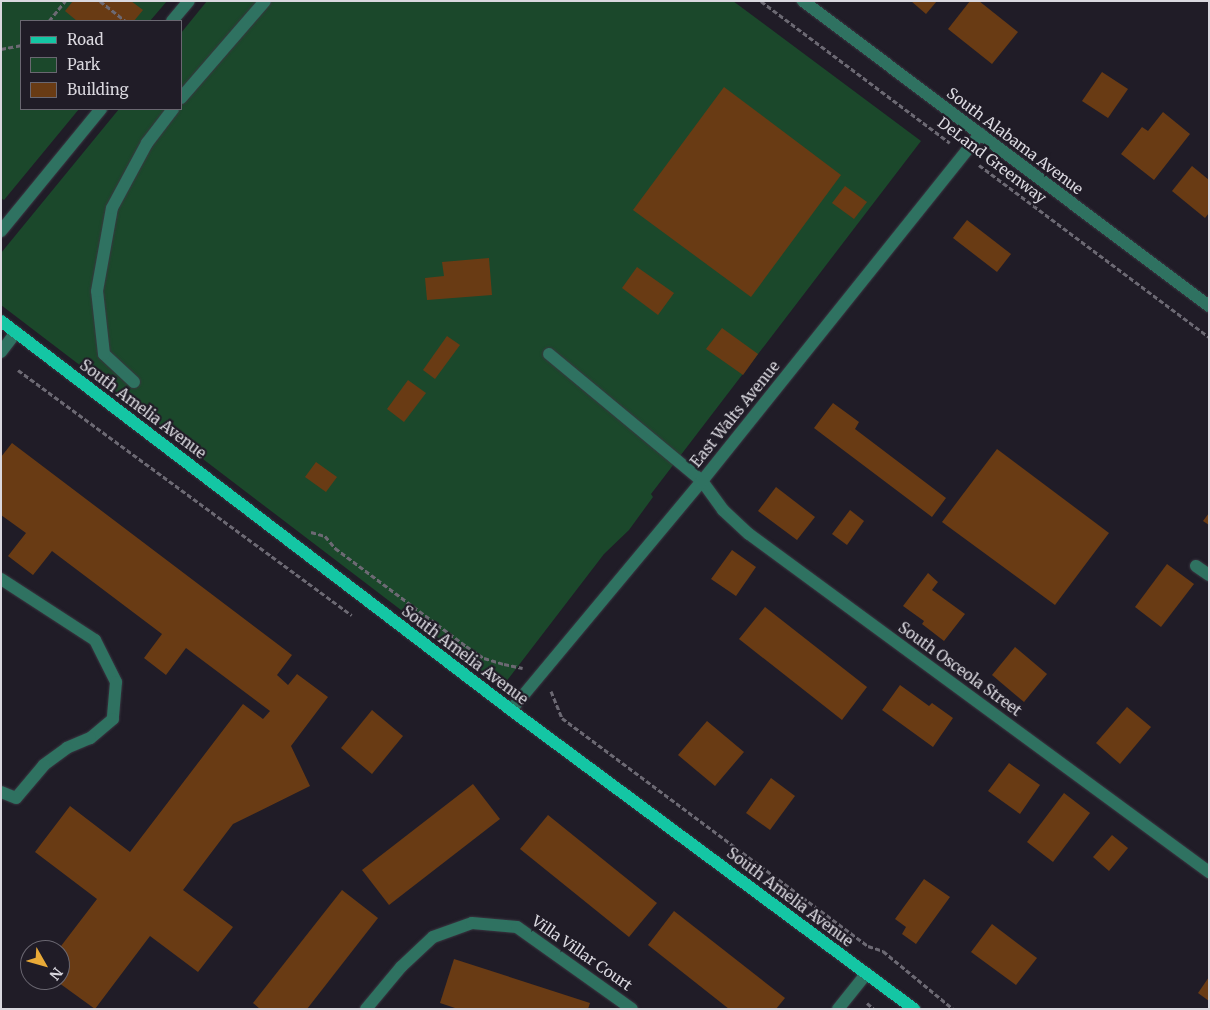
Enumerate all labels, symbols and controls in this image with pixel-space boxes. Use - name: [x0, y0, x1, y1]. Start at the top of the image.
- legend: [20, 20, 182, 110]
- text: Road: [67, 30, 103, 49]
- text: Park: [67, 55, 100, 74]
- text: Building: [67, 80, 129, 99]
- street label: South Alabama Avenue: [943, 84, 1087, 198]
- street label: DeLand Greenway: [934, 113, 1050, 207]
- street label: South Amelia Avenue: [76, 356, 210, 462]
- street label: East Walts Avenue: [687, 357, 783, 471]
- street label: South Amelia Avenue: [398, 602, 532, 708]
- street label: South Osceola Street: [895, 618, 1025, 720]
- street label: South Amelia Avenue: [723, 844, 857, 950]
- street label: Villa Villar Court: [528, 912, 636, 994]
- north arrow: [20, 940, 70, 990]
- text: N: [46, 964, 67, 984]

